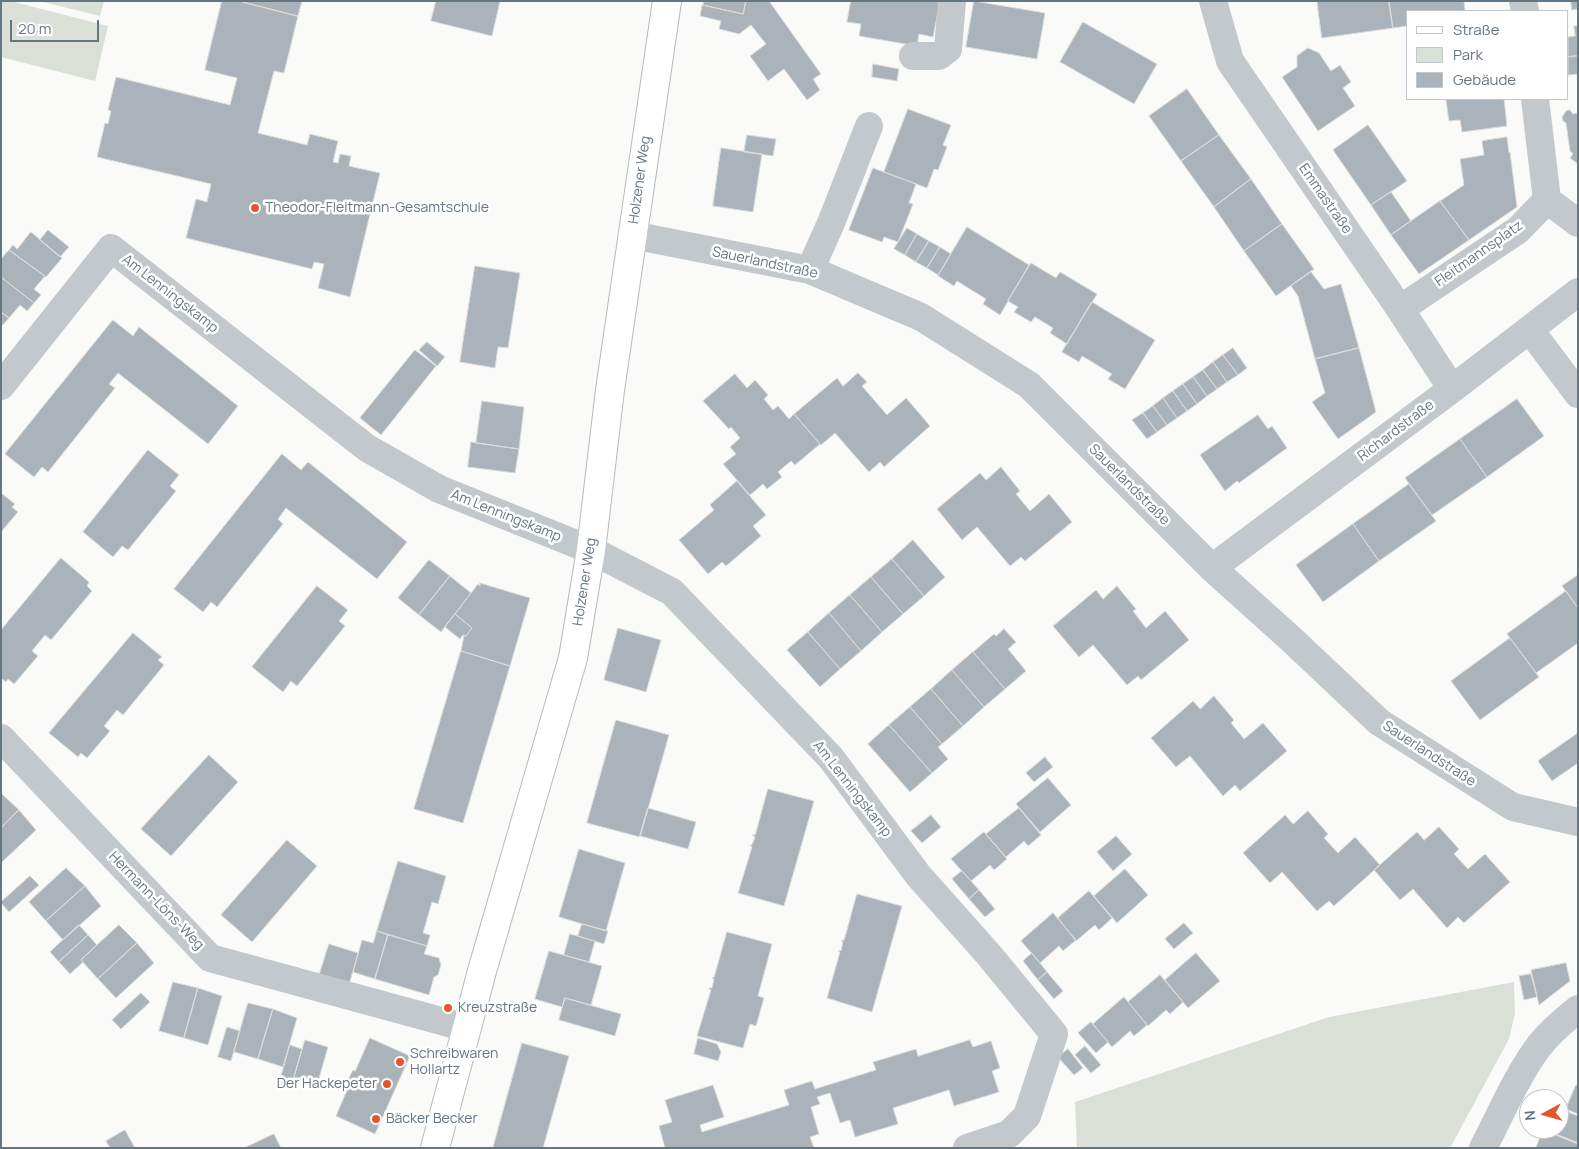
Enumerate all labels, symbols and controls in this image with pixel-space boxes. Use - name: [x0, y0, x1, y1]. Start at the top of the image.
- scale bar: [12, 10, 101, 42]
- legend: [1406, 10, 1569, 100]
- text: 20 m: [18, 18, 51, 39]
- text: Straße: [1453, 19, 1499, 40]
- text: Park: [1453, 44, 1483, 65]
- text: Gebäude: [1453, 69, 1516, 90]
- street label: Holzener Weg: [625, 135, 655, 225]
- street label: Emmastraße: [1295, 161, 1355, 237]
- place label: Theodor-Fleitmann-Gesamtschule: [265, 200, 489, 216]
- marker: Theodor-Fleitmann-Gesamtschule: [249, 202, 261, 214]
- street label: Fleitmannsplatz: [1432, 217, 1526, 291]
- street label: Sauerlandstraße: [711, 244, 819, 282]
- street label: Am Lenningskamp: [119, 251, 221, 337]
- street label: Richardstraße: [1355, 397, 1437, 465]
- street label: Sauerlandstraße: [1085, 441, 1173, 529]
- street label: Am Lenningskamp: [448, 486, 564, 546]
- street label: Holzener Weg: [570, 537, 600, 627]
- street label: Sauerlandstraße: [1379, 718, 1479, 790]
- street label: Am Lenningskamp: [809, 738, 895, 840]
- street label: Hermann-Löns-Weg: [105, 848, 207, 954]
- place label: Kreuzstraße: [458, 1000, 537, 1016]
- marker: Kreuzstraße: [442, 1002, 454, 1014]
- place label: Schreibwaren Hollartz: [410, 1046, 498, 1078]
- marker: Schreibwaren Hollartz: [394, 1056, 406, 1068]
- place label: Der Hackepeter: [277, 1076, 377, 1092]
- marker: Der Hackepeter: [381, 1078, 393, 1090]
- north arrow: [1519, 1089, 1569, 1139]
- text: N: [1520, 1110, 1540, 1122]
- place label: Bäcker Becker: [386, 1111, 477, 1127]
- marker: Bäcker Becker: [370, 1113, 382, 1125]

